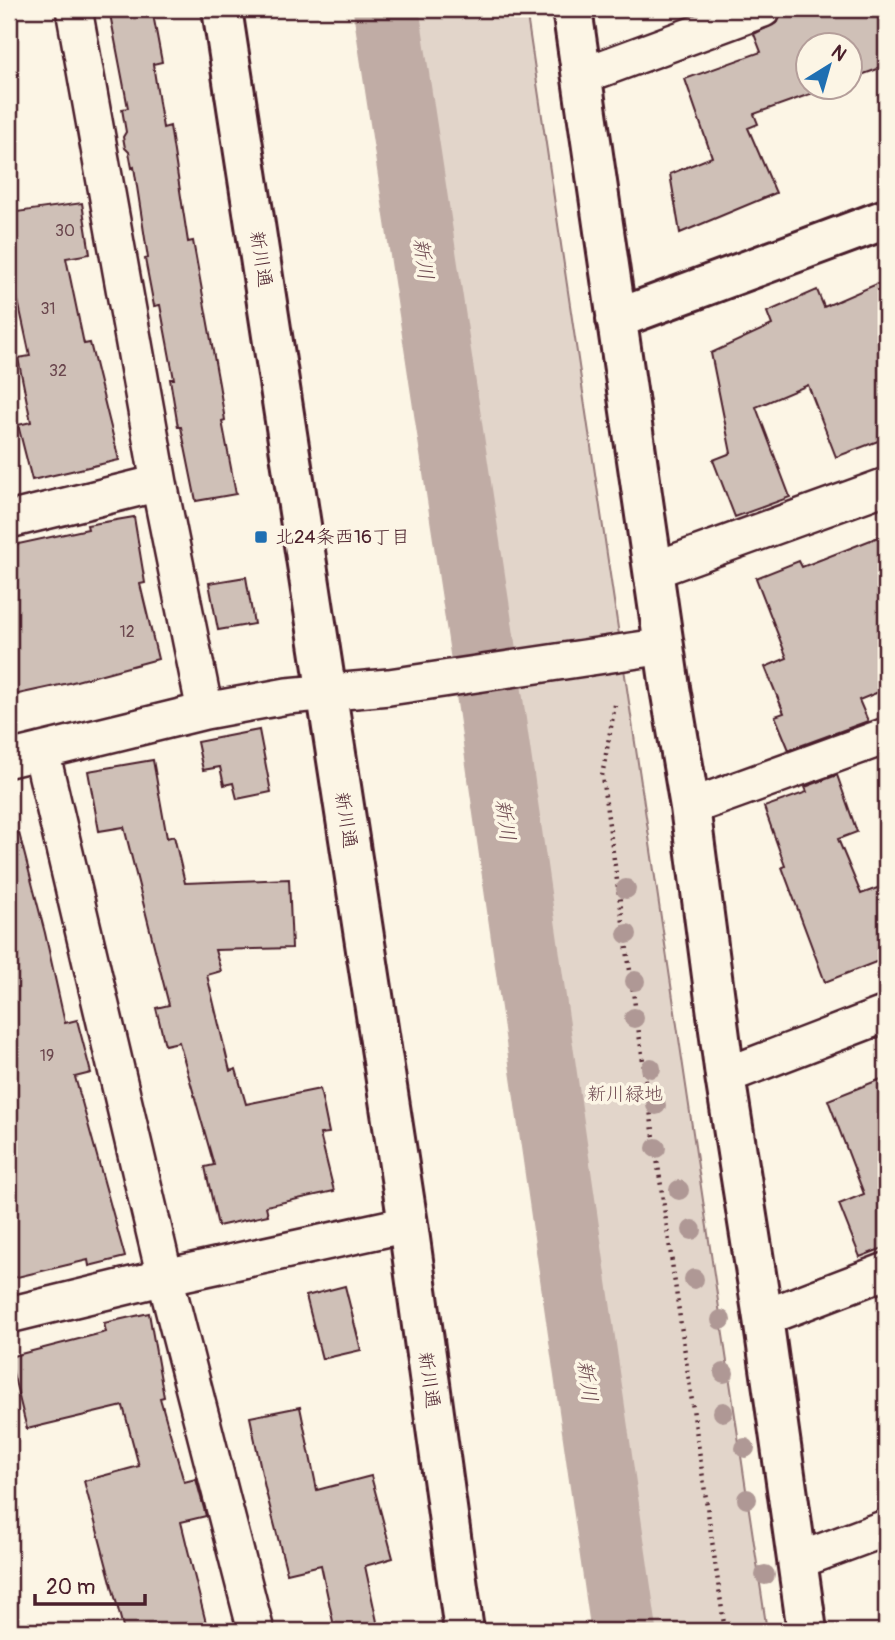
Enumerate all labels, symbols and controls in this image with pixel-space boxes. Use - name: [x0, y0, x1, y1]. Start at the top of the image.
- north arrow: [794, 32, 864, 102]
- text: N: [826, 40, 851, 67]
- house number: 30: [55, 221, 75, 241]
- street label: 新川通: [245, 229, 277, 289]
- water label: 新川: [407, 236, 439, 282]
- house number: 31: [40, 299, 56, 319]
- house number: 32: [49, 361, 67, 381]
- place label: 北24条西16丁目: [275, 525, 410, 549]
- marker: 北24条西16丁目: [253, 529, 269, 545]
- house number: 12: [119, 622, 135, 642]
- street label: 新川通: [330, 790, 362, 850]
- water label: 新川: [489, 797, 521, 843]
- house number: 19: [40, 1046, 54, 1066]
- park label: 新川緑地: [587, 1082, 663, 1106]
- street label: 新川通: [413, 1350, 445, 1410]
- water label: 新川: [571, 1358, 603, 1404]
- scale bar: [35, 1563, 145, 1607]
- text: 20 m: [46, 1574, 95, 1601]

